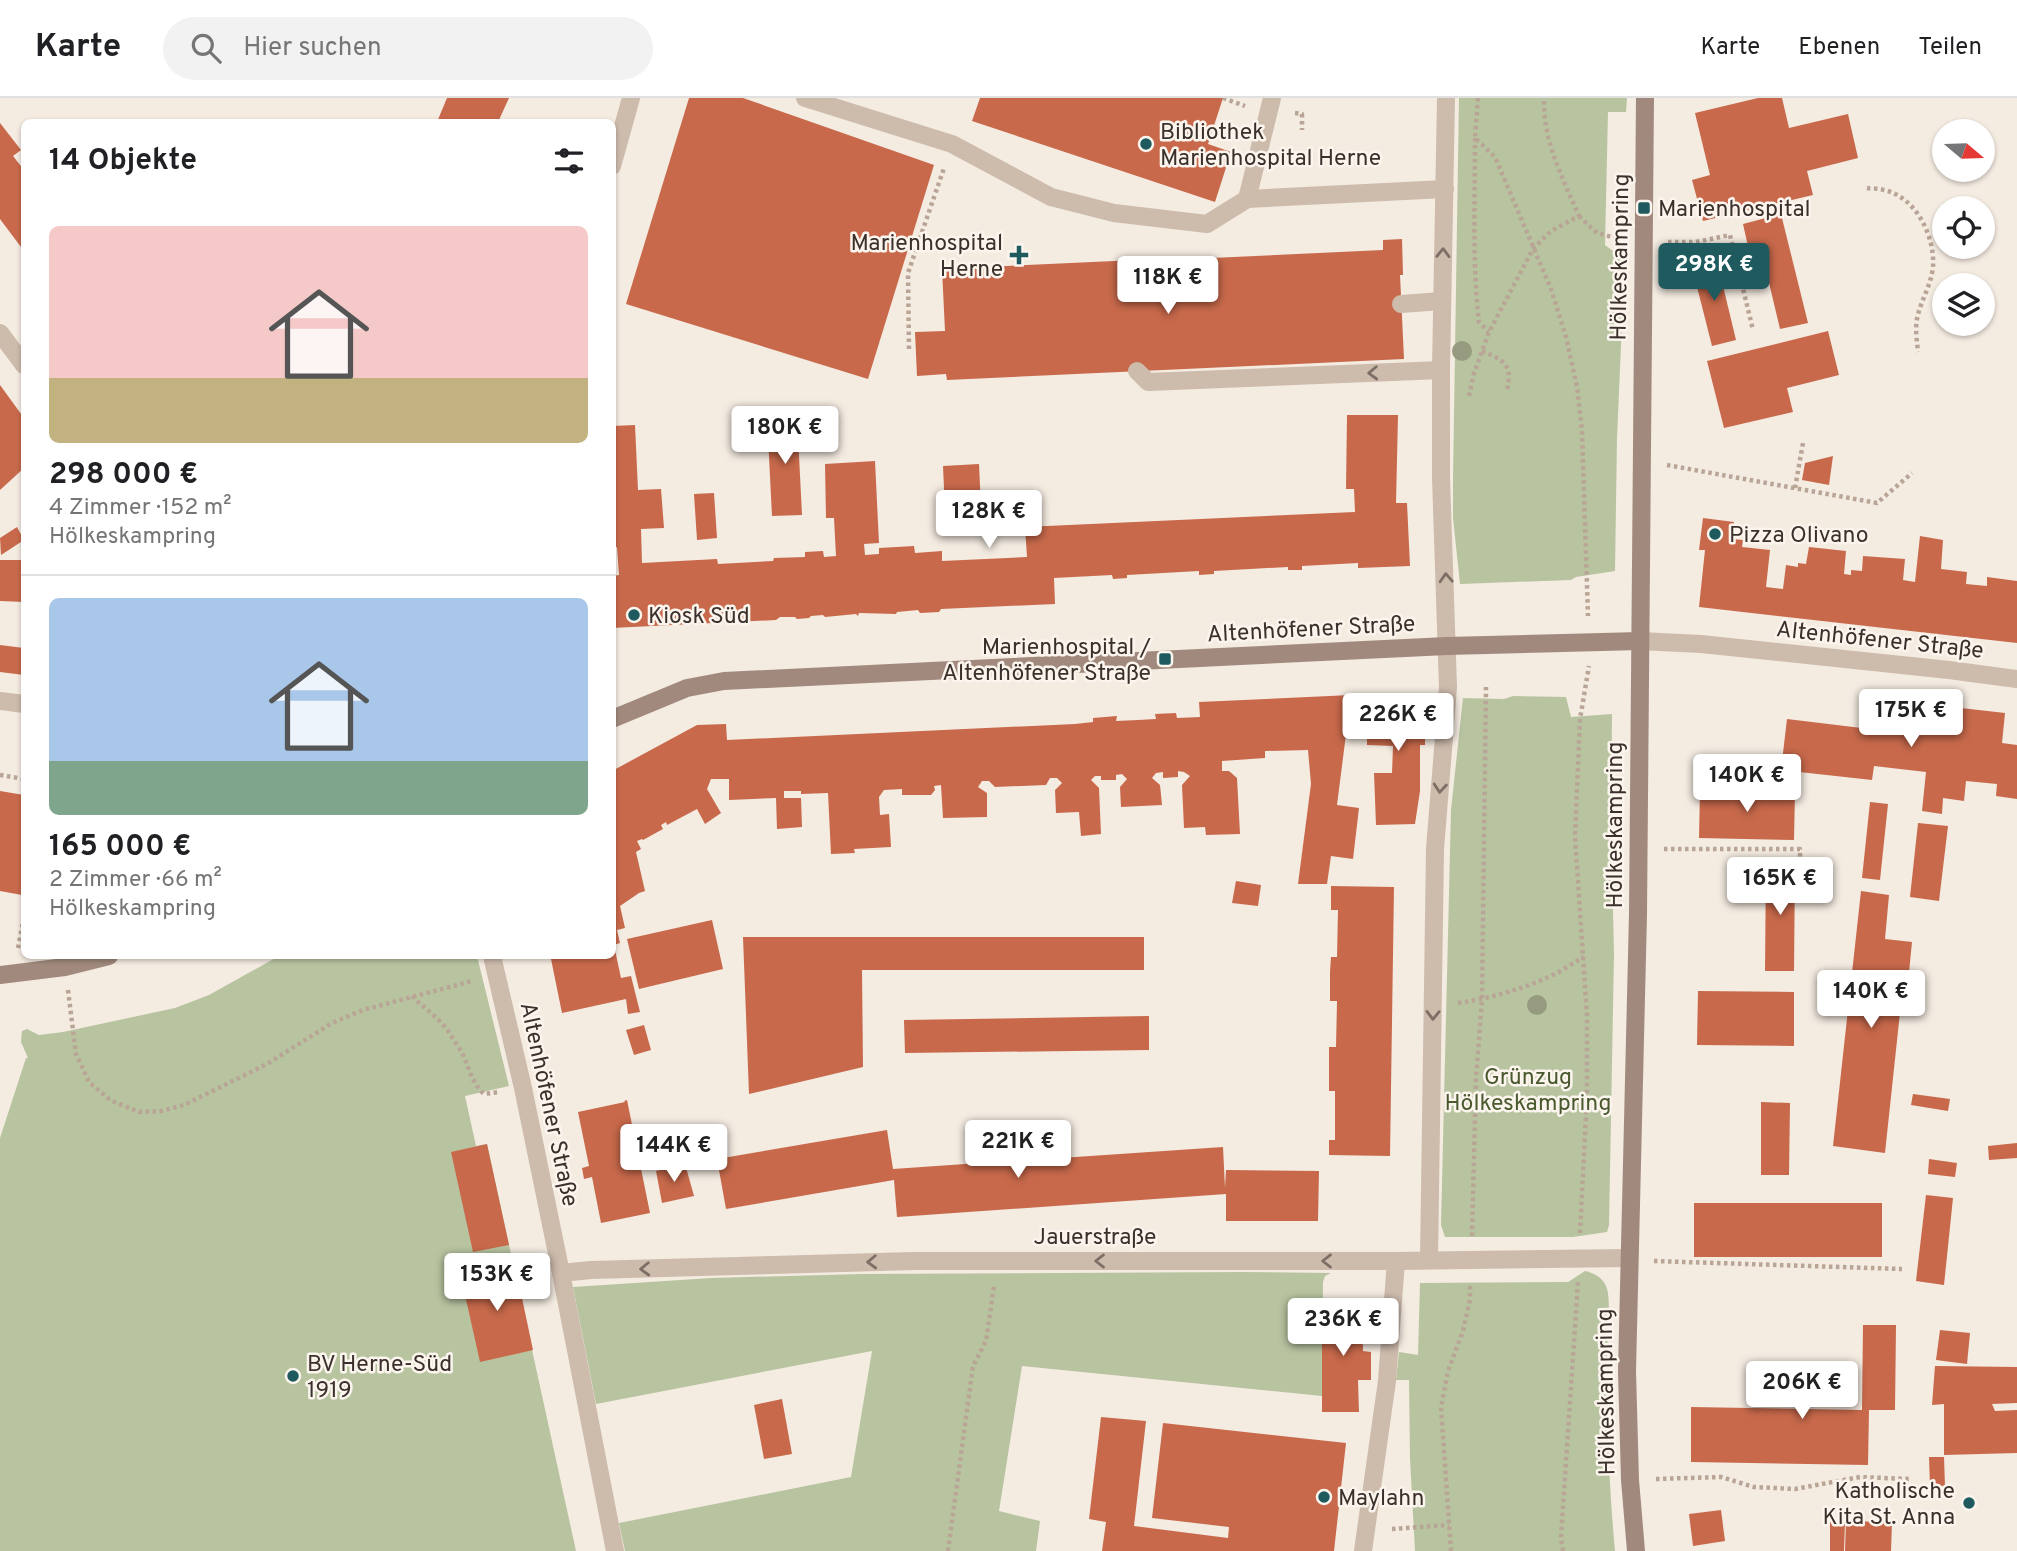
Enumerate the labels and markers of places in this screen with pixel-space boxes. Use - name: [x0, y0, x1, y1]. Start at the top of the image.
- place label: Bibliothek Marienhospital Herne: [1160, 119, 1381, 174]
- marker: Bibliothek Marienhospital Herne: [1138, 136, 1154, 152]
- place label: Marienhospital: [1658, 196, 1811, 225]
- marker: Marienhospital: [1636, 200, 1652, 216]
- place label: Marienhospital Herne: [850, 230, 1003, 285]
- pin: 298K €: [1657, 244, 1771, 303]
- marker: Marienhospital Herne: [1009, 245, 1029, 265]
- pin: 118K €: [1111, 256, 1225, 316]
- pin: 180K €: [728, 406, 842, 466]
- pin: 128K €: [932, 490, 1046, 550]
- place label: Pizza Olivano: [1729, 522, 1869, 551]
- marker: Pizza Olivano: [1707, 526, 1723, 542]
- place label: Kiosk Süd: [648, 603, 750, 632]
- marker: Kiosk Süd: [626, 607, 642, 623]
- place label: Marienhospital / Altenhöfener Straße: [942, 634, 1151, 689]
- marker: Marienhospital / Altenhöfener Straße: [1157, 651, 1173, 667]
- pin: 175K €: [1854, 690, 1968, 749]
- pin: 226K €: [1341, 694, 1455, 753]
- pin: 140K €: [1690, 754, 1804, 814]
- pin: 165K €: [1723, 858, 1837, 917]
- pin: 140K €: [1814, 970, 1928, 1030]
- pin: 221K €: [961, 1121, 1075, 1180]
- pin: 144K €: [617, 1124, 731, 1184]
- pin: 153K €: [440, 1254, 554, 1313]
- pin: 236K €: [1286, 1298, 1400, 1358]
- place label: BV Herne-Süd 1919: [307, 1351, 452, 1406]
- pin: 206K €: [1745, 1362, 1859, 1421]
- marker: BV Herne-Süd 1919: [285, 1368, 301, 1384]
- place label: Katholische Kita St. Anna: [1823, 1478, 1955, 1533]
- place label: Maylahn: [1338, 1485, 1424, 1514]
- marker: Maylahn: [1316, 1489, 1332, 1505]
- marker: Katholische Kita St. Anna: [1961, 1495, 1977, 1511]

